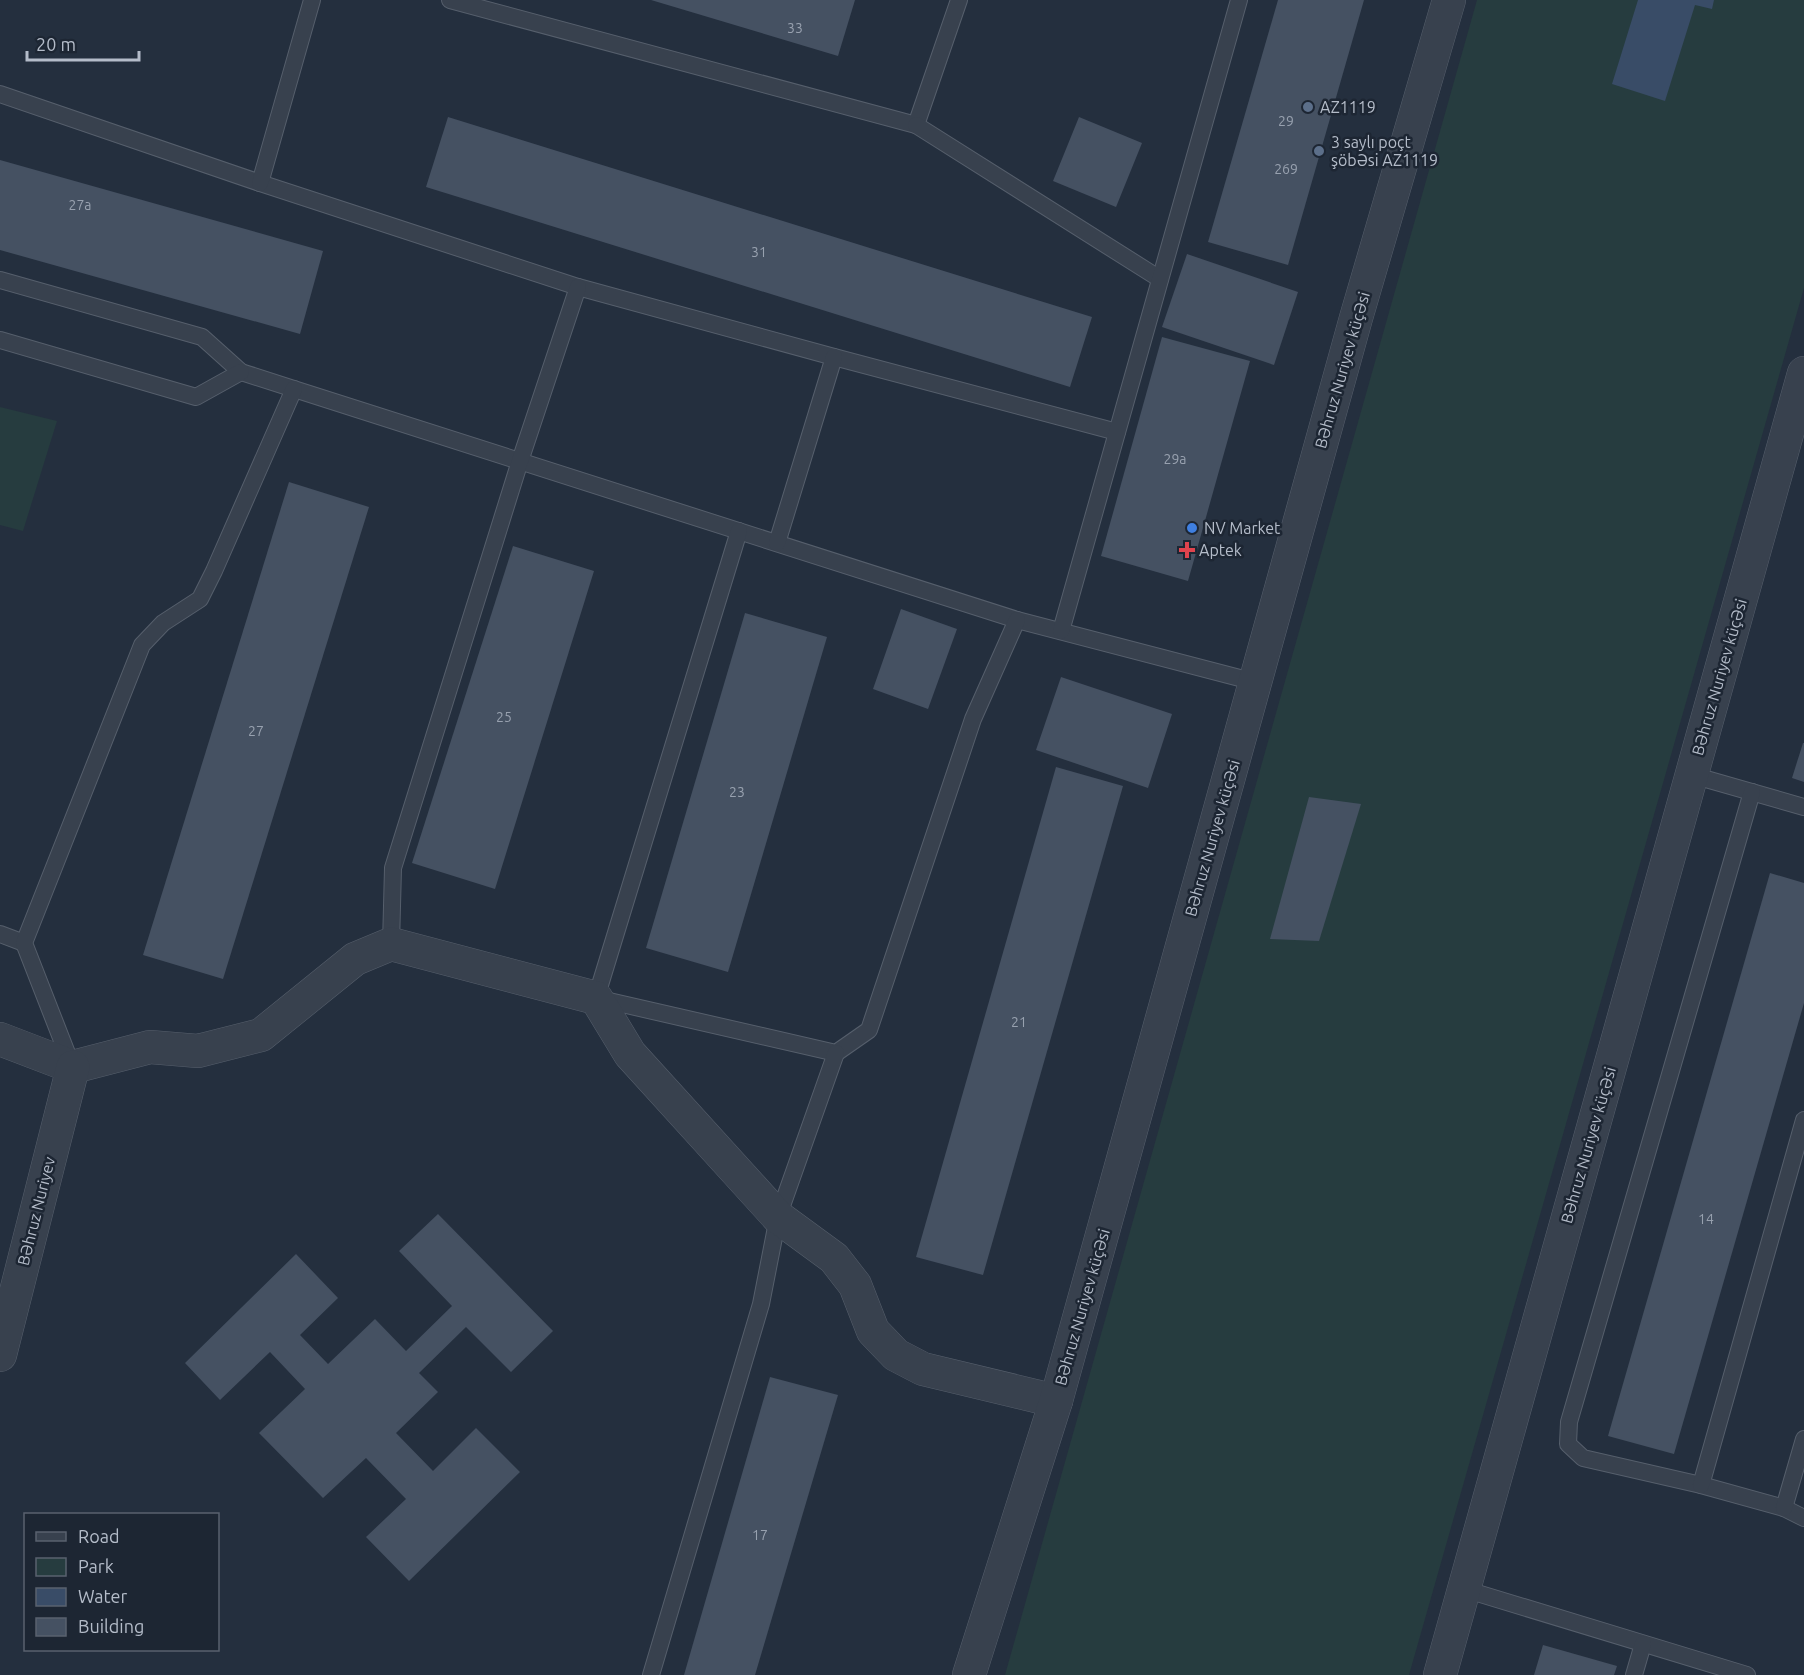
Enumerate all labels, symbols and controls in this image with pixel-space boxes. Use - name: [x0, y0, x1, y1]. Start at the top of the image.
- house number: 33: [787, 20, 803, 36]
- scale bar: [27, 24, 140, 62]
- text: 20 m: [36, 34, 76, 54]
- place label: AZ1119: [1320, 98, 1376, 116]
- marker: AZ1119: [1301, 100, 1315, 114]
- house number: 29: [1278, 113, 1294, 129]
- place label: 3 saylı poçt şöbəsi AZ1119: [1331, 133, 1438, 169]
- marker: 3 saylı poçt şöbəsi AZ1119: [1312, 144, 1326, 158]
- house number: 269: [1274, 161, 1298, 177]
- house number: 27a: [69, 197, 92, 213]
- house number: 31: [751, 244, 767, 260]
- street label: Bəhruz Nuriyev küçəsi: [1311, 290, 1373, 450]
- house number: 29a: [1164, 451, 1187, 467]
- place label: NV Market: [1204, 519, 1281, 537]
- marker: NV Market: [1185, 521, 1199, 535]
- place label: Aptek: [1199, 541, 1242, 559]
- marker: Aptek: [1180, 543, 1194, 557]
- street label: Bəhruz Nuriyev küçəsi: [1688, 597, 1750, 757]
- house number: 25: [496, 709, 512, 725]
- house number: 27: [248, 723, 264, 739]
- street label: Bəhruz Nuriyev küçəsi: [1181, 758, 1243, 918]
- house number: 23: [729, 784, 745, 800]
- house number: 21: [1011, 1014, 1027, 1030]
- street label: Bəhruz Nuriyev küçəsi: [1557, 1065, 1619, 1225]
- street label: Bəhruz Nuriyev: [14, 1155, 58, 1267]
- house number: 14: [1698, 1211, 1714, 1227]
- street label: Bəhruz Nuriyev küçəsi: [1051, 1227, 1113, 1387]
- legend: [24, 1513, 219, 1651]
- text: Road: [78, 1526, 120, 1546]
- house number: 17: [752, 1527, 768, 1543]
- text: Park: [78, 1556, 114, 1576]
- text: Water: [78, 1586, 128, 1606]
- text: Building: [78, 1616, 144, 1636]

